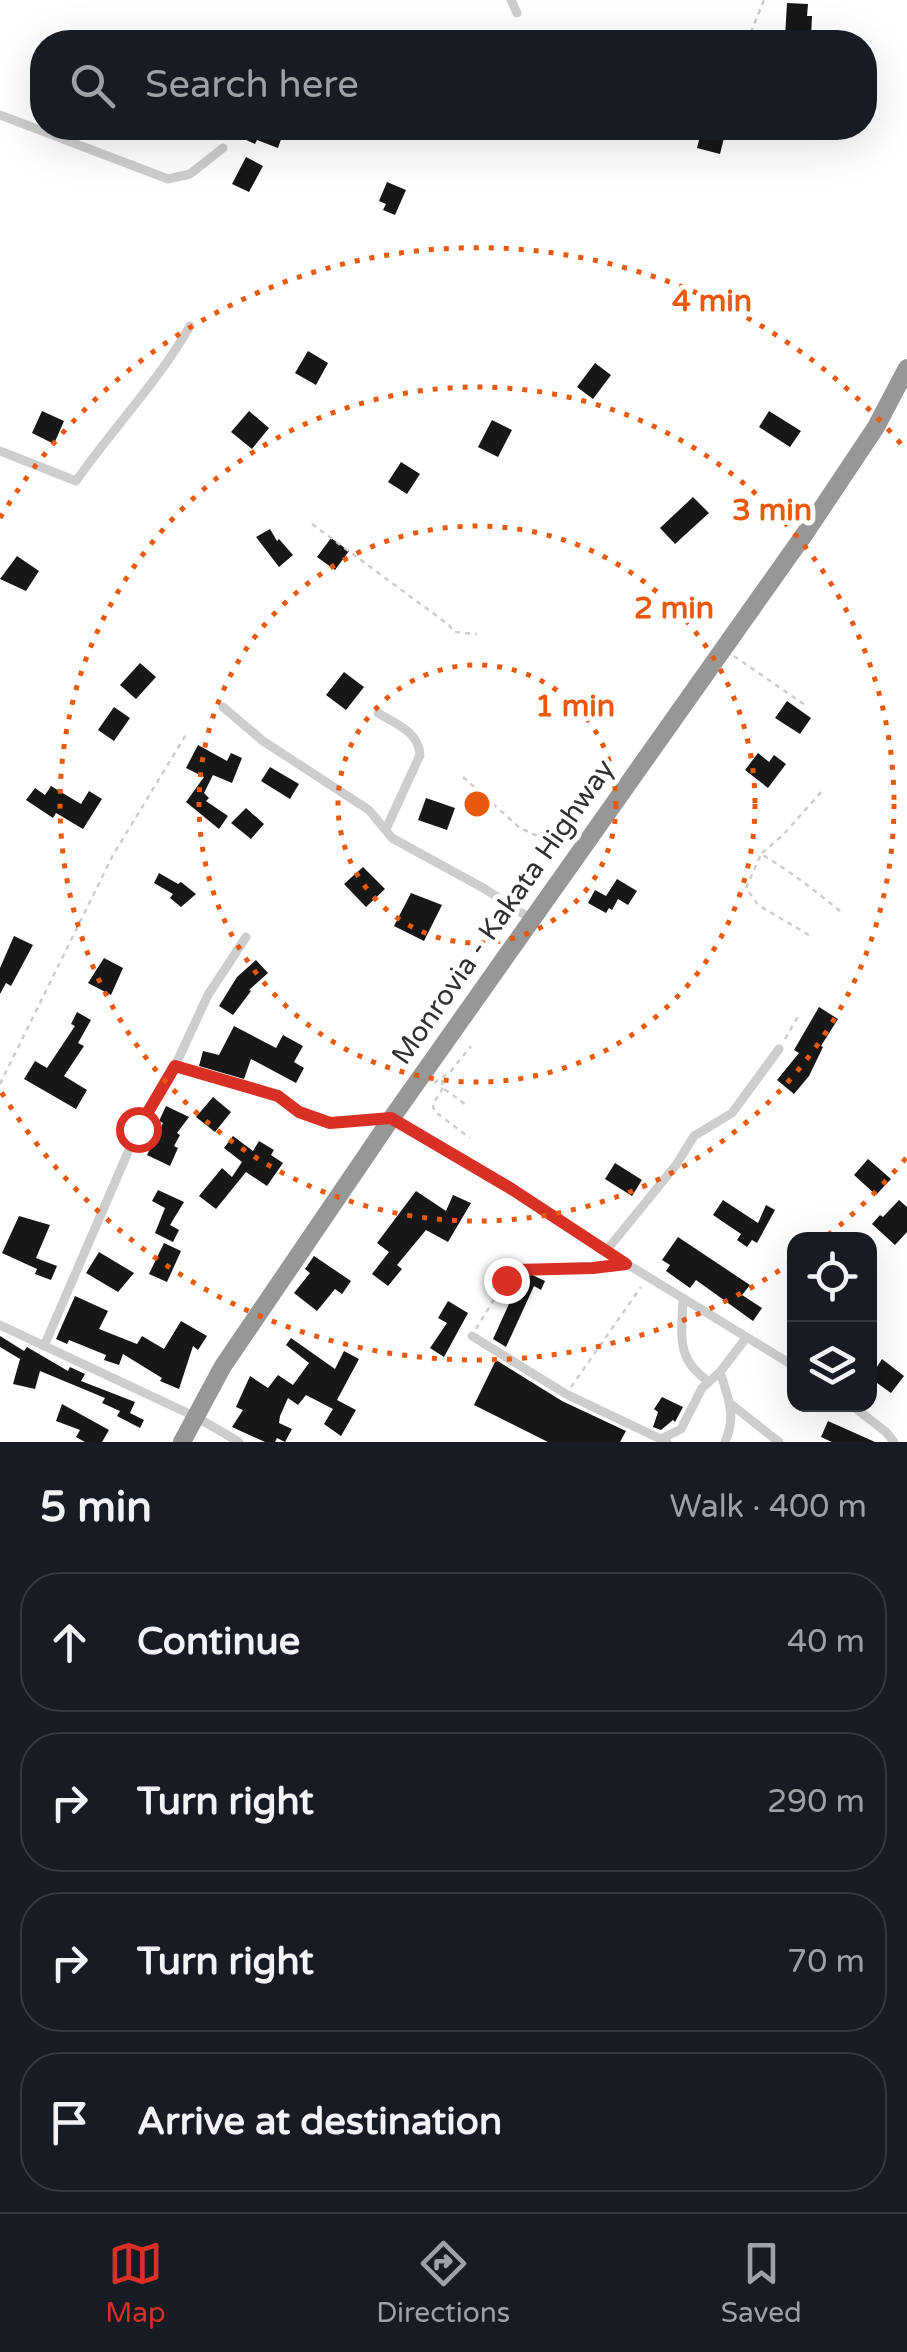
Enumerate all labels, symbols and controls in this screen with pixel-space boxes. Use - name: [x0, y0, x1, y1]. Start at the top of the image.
- search box: [30, 30, 877, 140]
- icon: search: [65, 58, 120, 113]
- text: Search here: [145, 62, 359, 108]
- text: 4 min: [672, 283, 752, 320]
- text: 3 min: [732, 492, 812, 529]
- text: 2 min: [634, 590, 714, 627]
- text: 1 min: [535, 688, 615, 725]
- street label: Monrovia - Kakata Highway: [384, 753, 622, 1071]
- centre of rings: [459, 786, 495, 822]
- route start: [116, 1107, 162, 1153]
- map controls: [787, 1232, 877, 1412]
- button: locate: [787, 1232, 877, 1322]
- route end: [484, 1258, 530, 1304]
- button: layers: [787, 1322, 877, 1412]
- text: 5 min: [40, 1482, 152, 1533]
- text: Walk · 400 m: [670, 1488, 867, 1526]
- icon: ahead: [42, 1615, 97, 1670]
- text: Continue: [137, 1619, 300, 1665]
- text: 40 m: [787, 1623, 865, 1661]
- icon: right: [42, 1775, 97, 1830]
- text: Turn right: [137, 1779, 314, 1825]
- text: 290 m: [767, 1783, 865, 1821]
- icon: right: [42, 1935, 97, 1990]
- text: Turn right: [137, 1939, 314, 1985]
- text: 70 m: [787, 1943, 865, 1981]
- icon: arrive: [42, 2095, 97, 2150]
- text: Arrive at destination: [137, 2099, 502, 2145]
- tab: Map: [105, 2236, 166, 2330]
- tab: Directions: [376, 2236, 510, 2330]
- tab: Saved: [721, 2236, 802, 2330]

